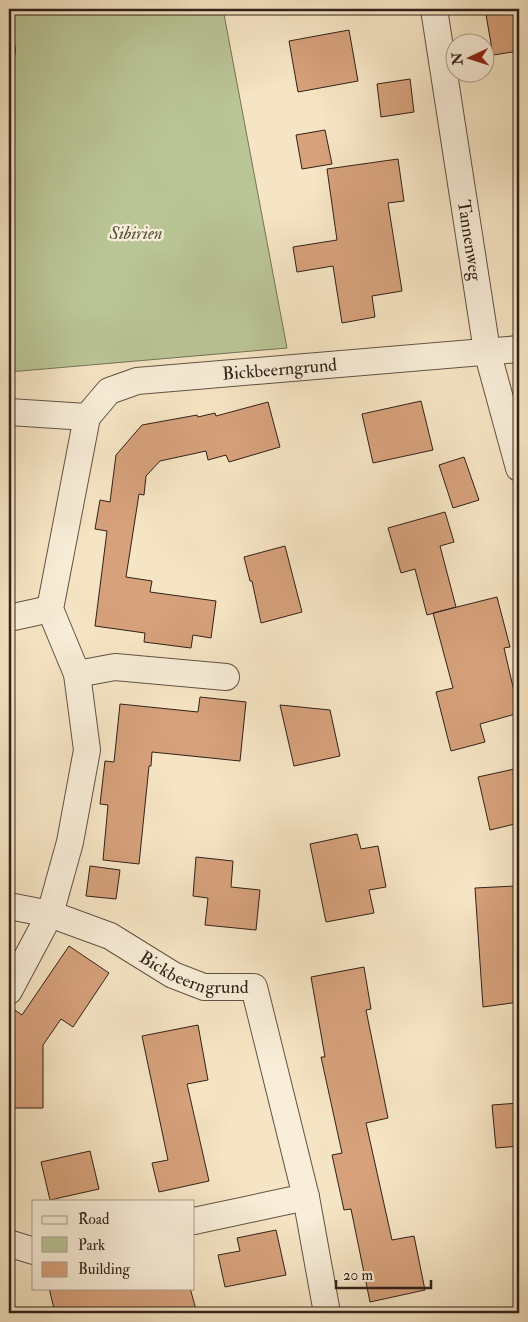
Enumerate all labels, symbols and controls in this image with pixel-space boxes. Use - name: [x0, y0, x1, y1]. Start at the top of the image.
- north arrow: [446, 32, 496, 82]
- text: N: [449, 52, 467, 67]
- street label: Tannenweg: [452, 198, 487, 283]
- park label: Sibirien: [109, 222, 162, 245]
- street label: Bickbeerngrund: [221, 353, 338, 386]
- street label: Bickbeerngrund: [135, 946, 249, 999]
- legend: [32, 1200, 195, 1290]
- text: Road: [78, 1210, 110, 1229]
- text: Park: [78, 1236, 105, 1255]
- scale bar: [336, 1257, 430, 1289]
- text: Building: [78, 1260, 130, 1279]
- text: 20 m: [343, 1266, 373, 1285]

